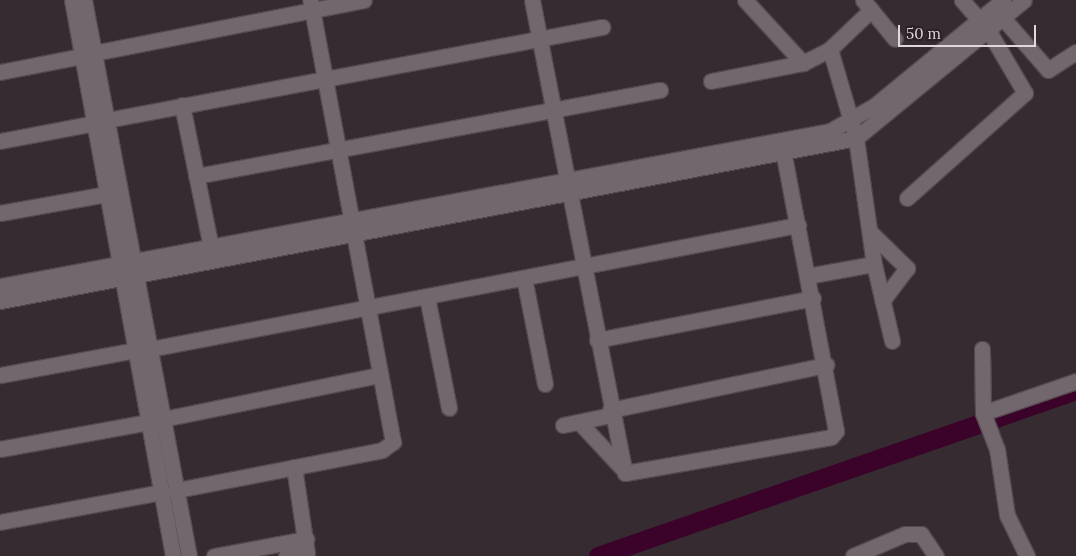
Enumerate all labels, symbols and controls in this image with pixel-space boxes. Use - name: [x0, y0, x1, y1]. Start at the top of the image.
- scale bar: [901, 15, 1038, 47]
- text: 50 m: [906, 24, 941, 43]

